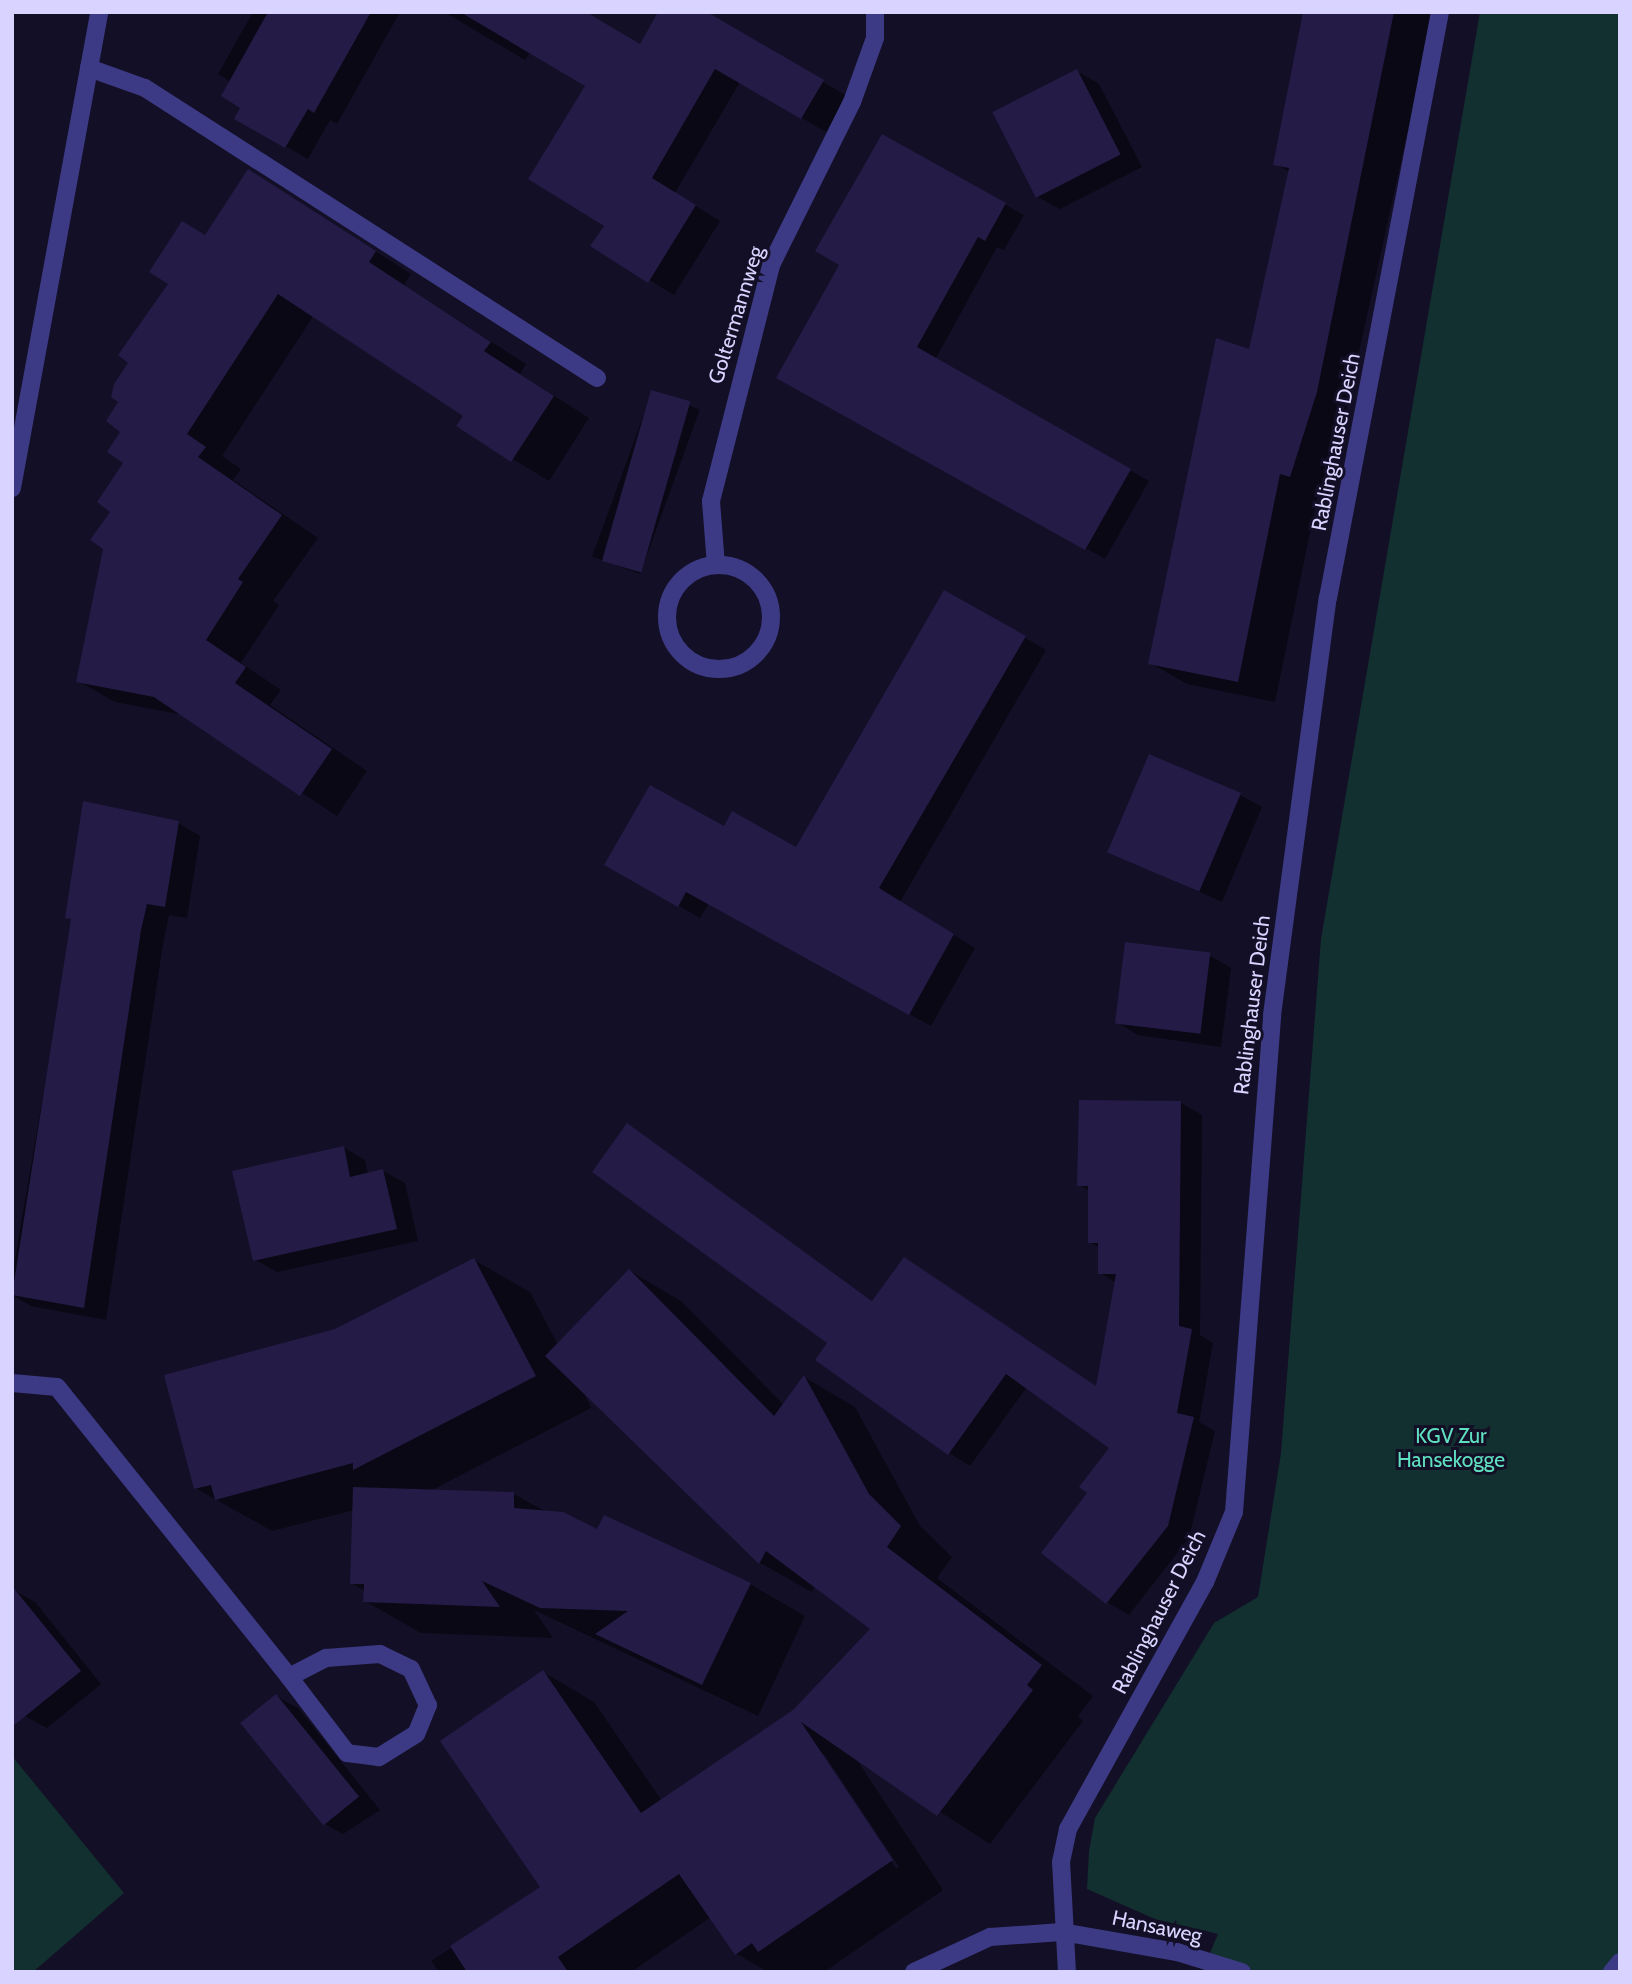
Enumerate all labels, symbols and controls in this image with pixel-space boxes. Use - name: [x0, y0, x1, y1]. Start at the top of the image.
- street label: Goltermannweg: [703, 243, 769, 387]
- street label: Rablinghauser Deich: [1306, 351, 1366, 533]
- street label: Rablinghauser Deich: [1228, 914, 1276, 1096]
- park label: KGV Zur Hansekogge: [1397, 1423, 1505, 1473]
- street label: Rablinghauser Deich: [1107, 1526, 1211, 1698]
- street label: Hansaweg: [1110, 1905, 1204, 1949]

